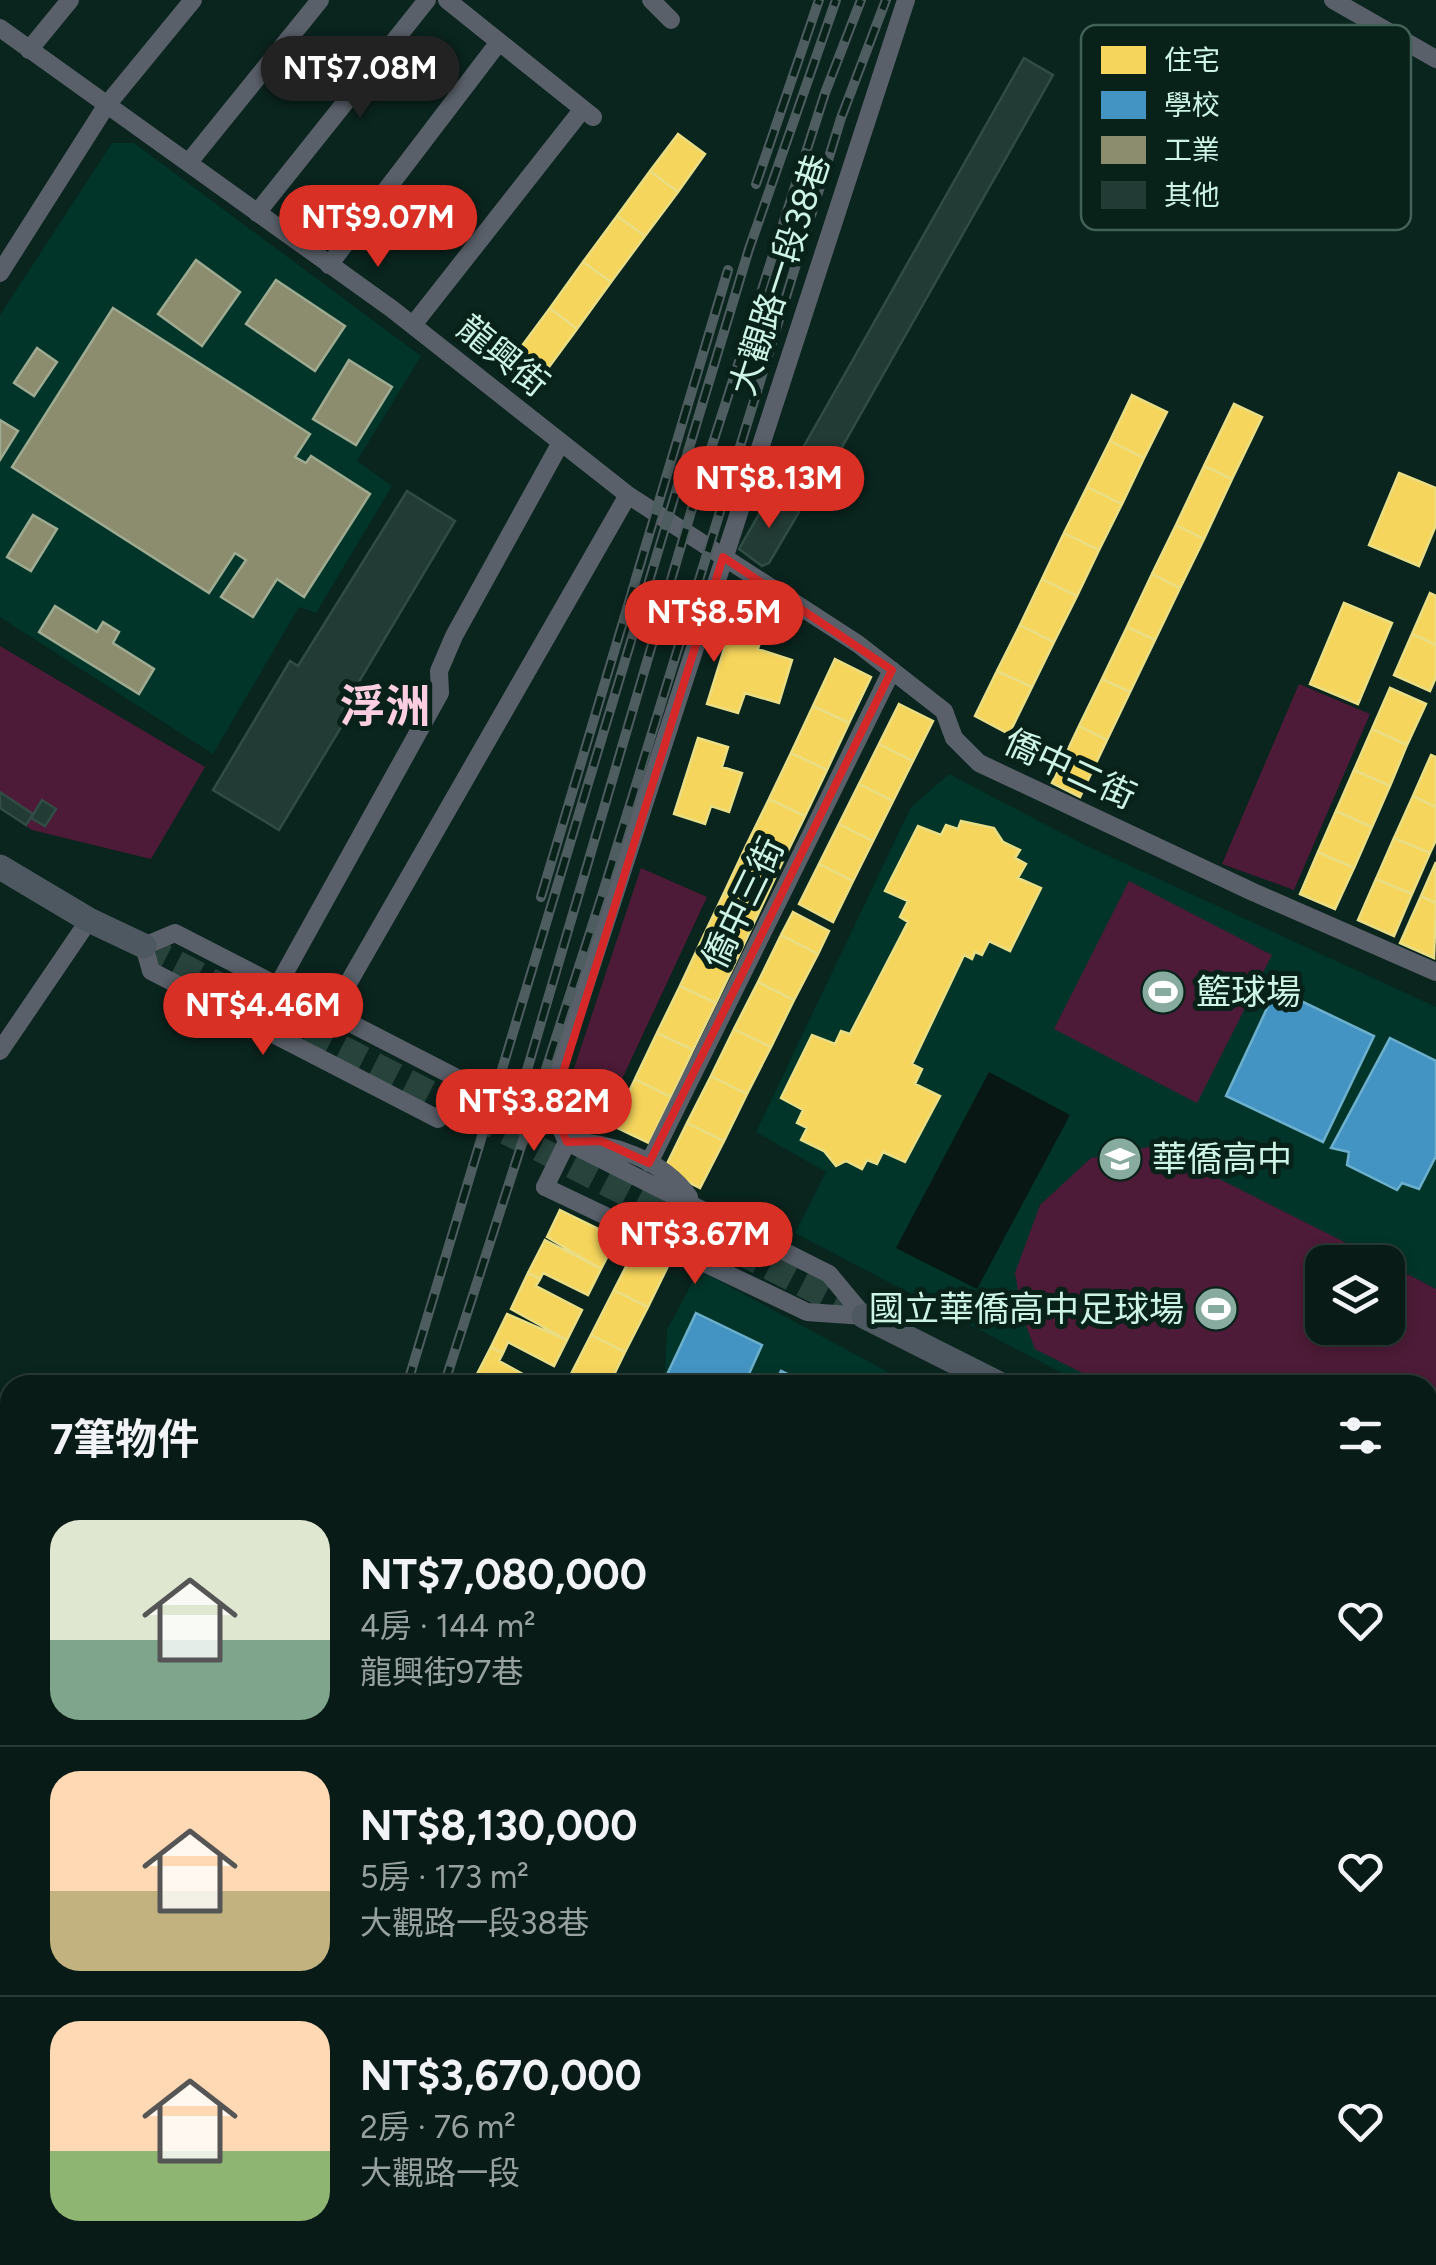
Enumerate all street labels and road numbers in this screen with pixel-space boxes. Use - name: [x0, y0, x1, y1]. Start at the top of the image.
- street label: 大觀路一段38巷: [721, 149, 839, 401]
- street label: 龍興街: [449, 307, 557, 405]
- street label: 僑中二街: [998, 720, 1142, 818]
- street label: 僑中三街: [693, 831, 793, 975]

